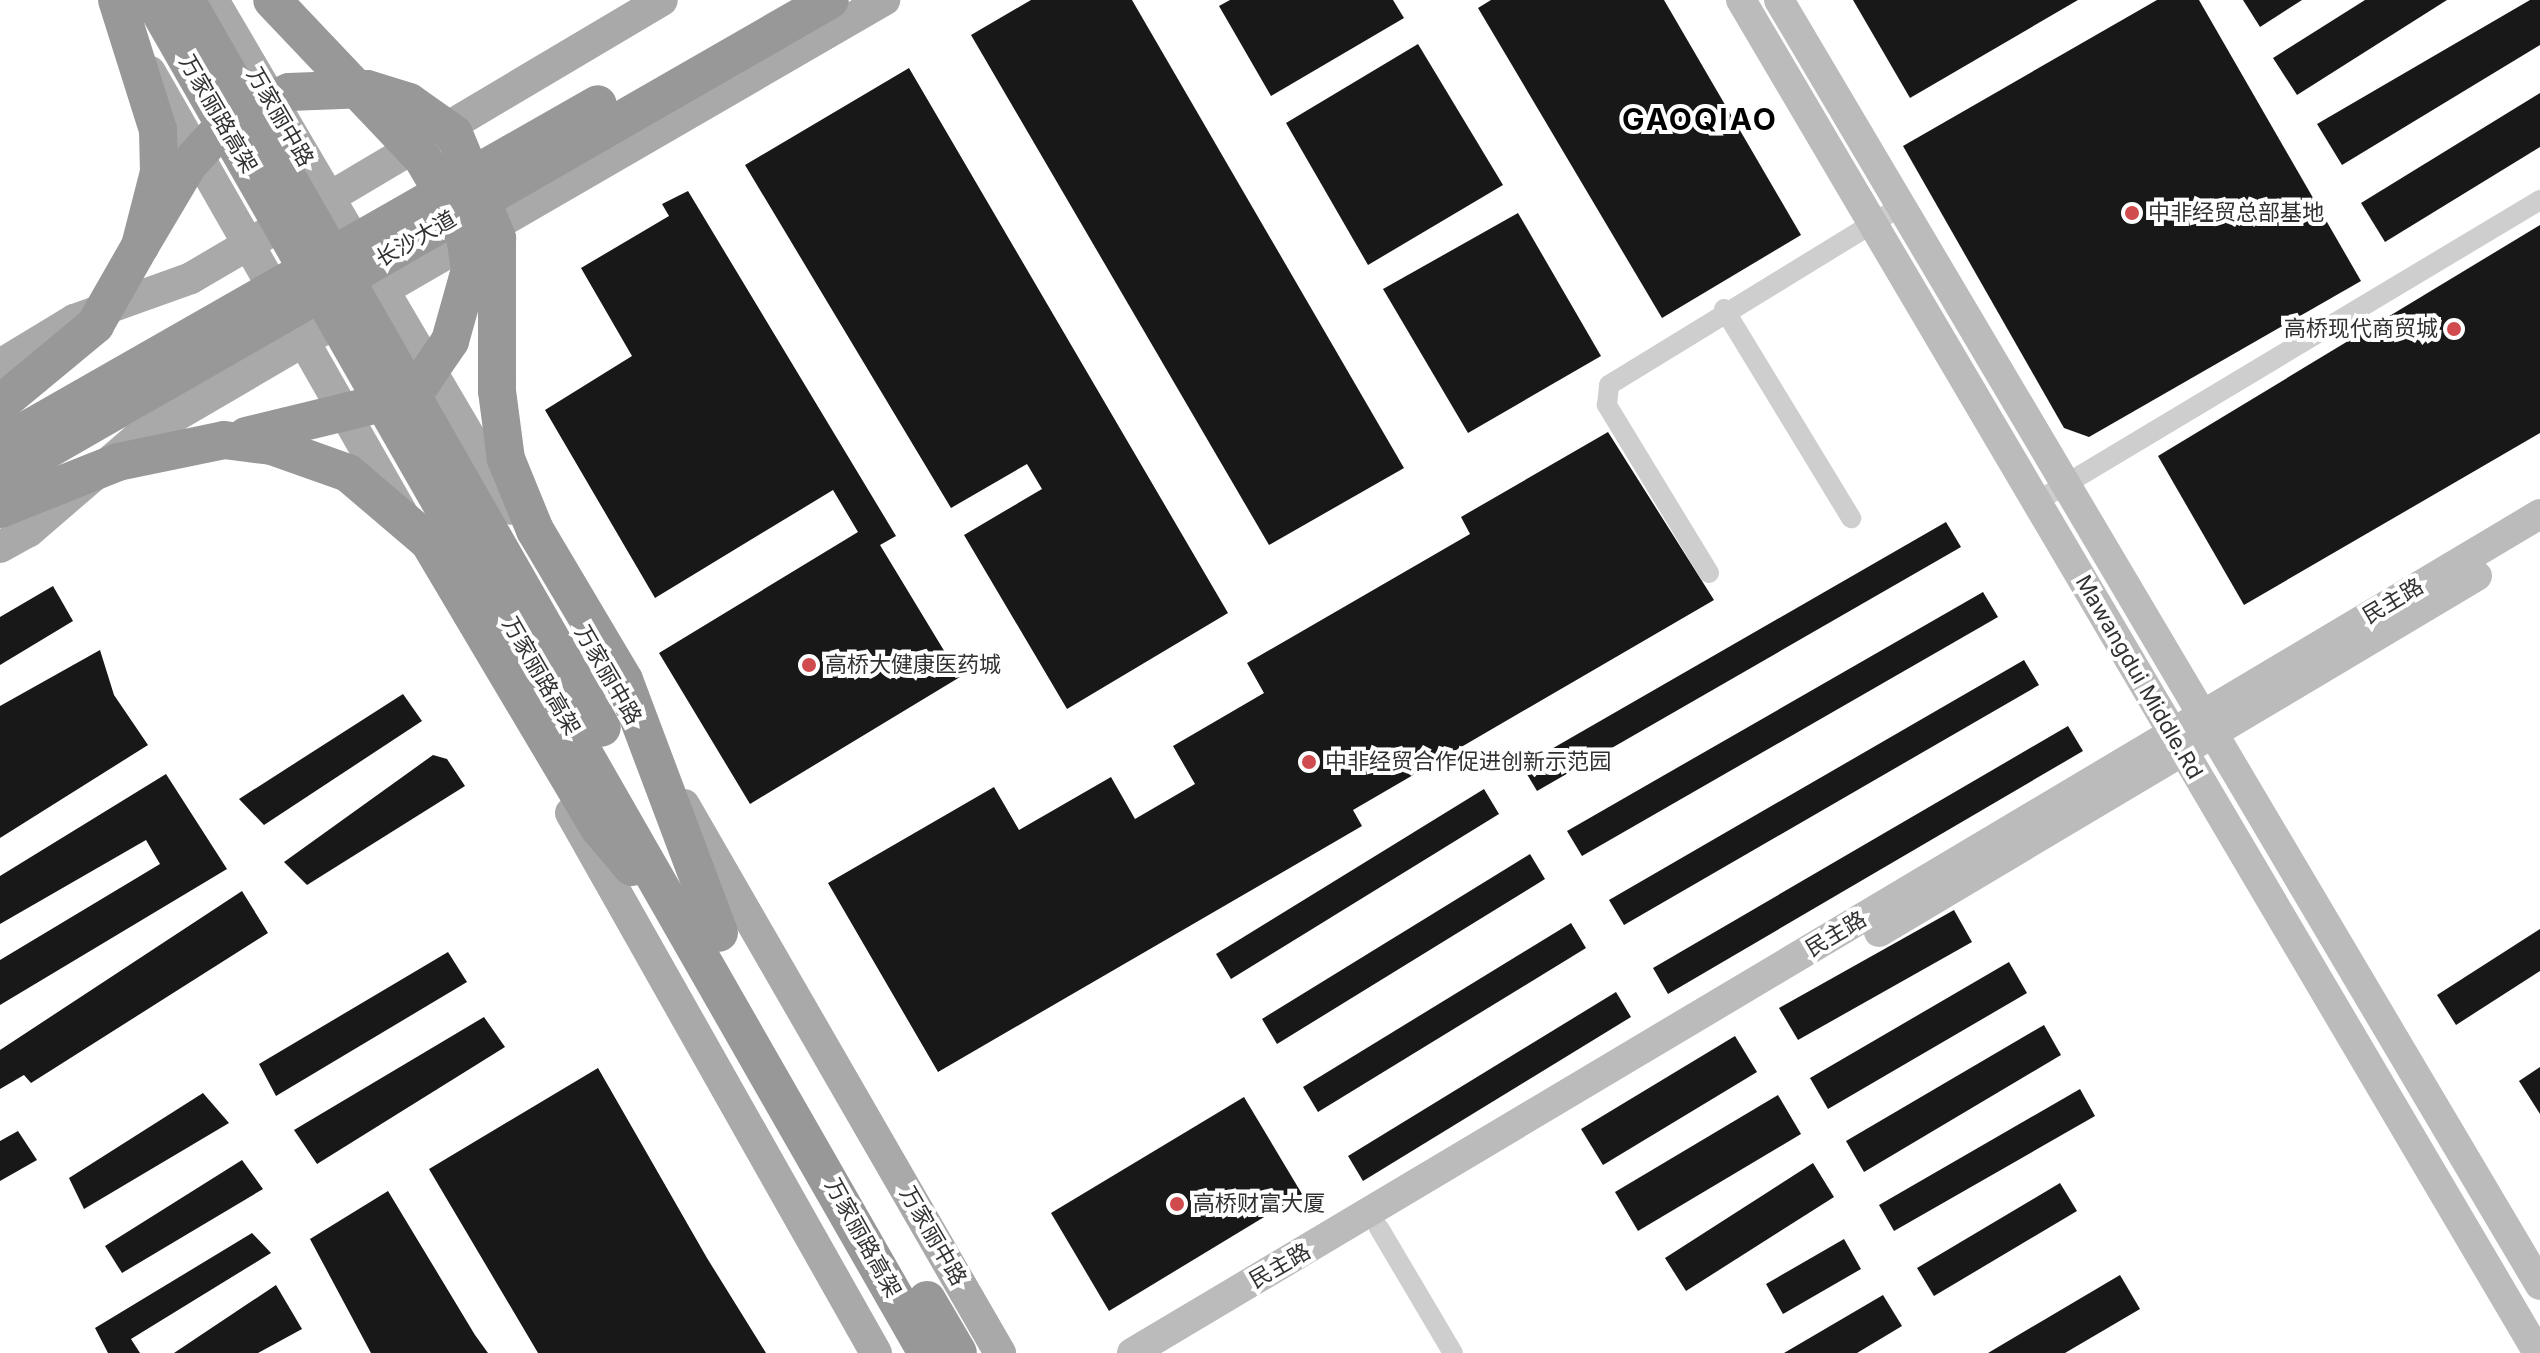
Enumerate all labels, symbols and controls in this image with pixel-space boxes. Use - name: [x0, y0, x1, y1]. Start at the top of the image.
- street label: 万家丽路高架: [174, 50, 262, 178]
- street label: 万家丽中路: [241, 63, 319, 171]
- district label: GAOQIAO: [1622, 101, 1778, 137]
- place label: 中非经贸总部基地: [2148, 200, 2324, 226]
- marker: 中非经贸总部基地: [2123, 204, 2141, 222]
- street label: 长沙大道: [371, 206, 461, 272]
- place label: 高桥现代商贸城: [2284, 316, 2438, 342]
- marker: 高桥现代商贸城: [2445, 320, 2463, 338]
- street label: Mawangdui Middle.Rd: [2070, 570, 2208, 784]
- street label: 民主路: [2358, 573, 2428, 629]
- street label: 万家丽路高架: [497, 612, 585, 740]
- street label: 万家丽中路: [569, 621, 647, 729]
- place label: 高桥大健康医药城: [825, 652, 1001, 678]
- marker: 高桥大健康医药城: [800, 656, 818, 674]
- place label: 中非经贸合作促进创新示范园: [1325, 749, 1611, 775]
- marker: 中非经贸合作促进创新示范园: [1300, 753, 1318, 771]
- street label: 民主路: [1801, 906, 1871, 962]
- street label: 万家丽路高架: [819, 1174, 907, 1302]
- street label: 万家丽中路: [894, 1182, 972, 1290]
- place label: 高桥财富大厦: [1193, 1191, 1325, 1217]
- marker: 高桥财富大厦: [1168, 1195, 1186, 1213]
- street label: 民主路: [1245, 1238, 1315, 1294]

